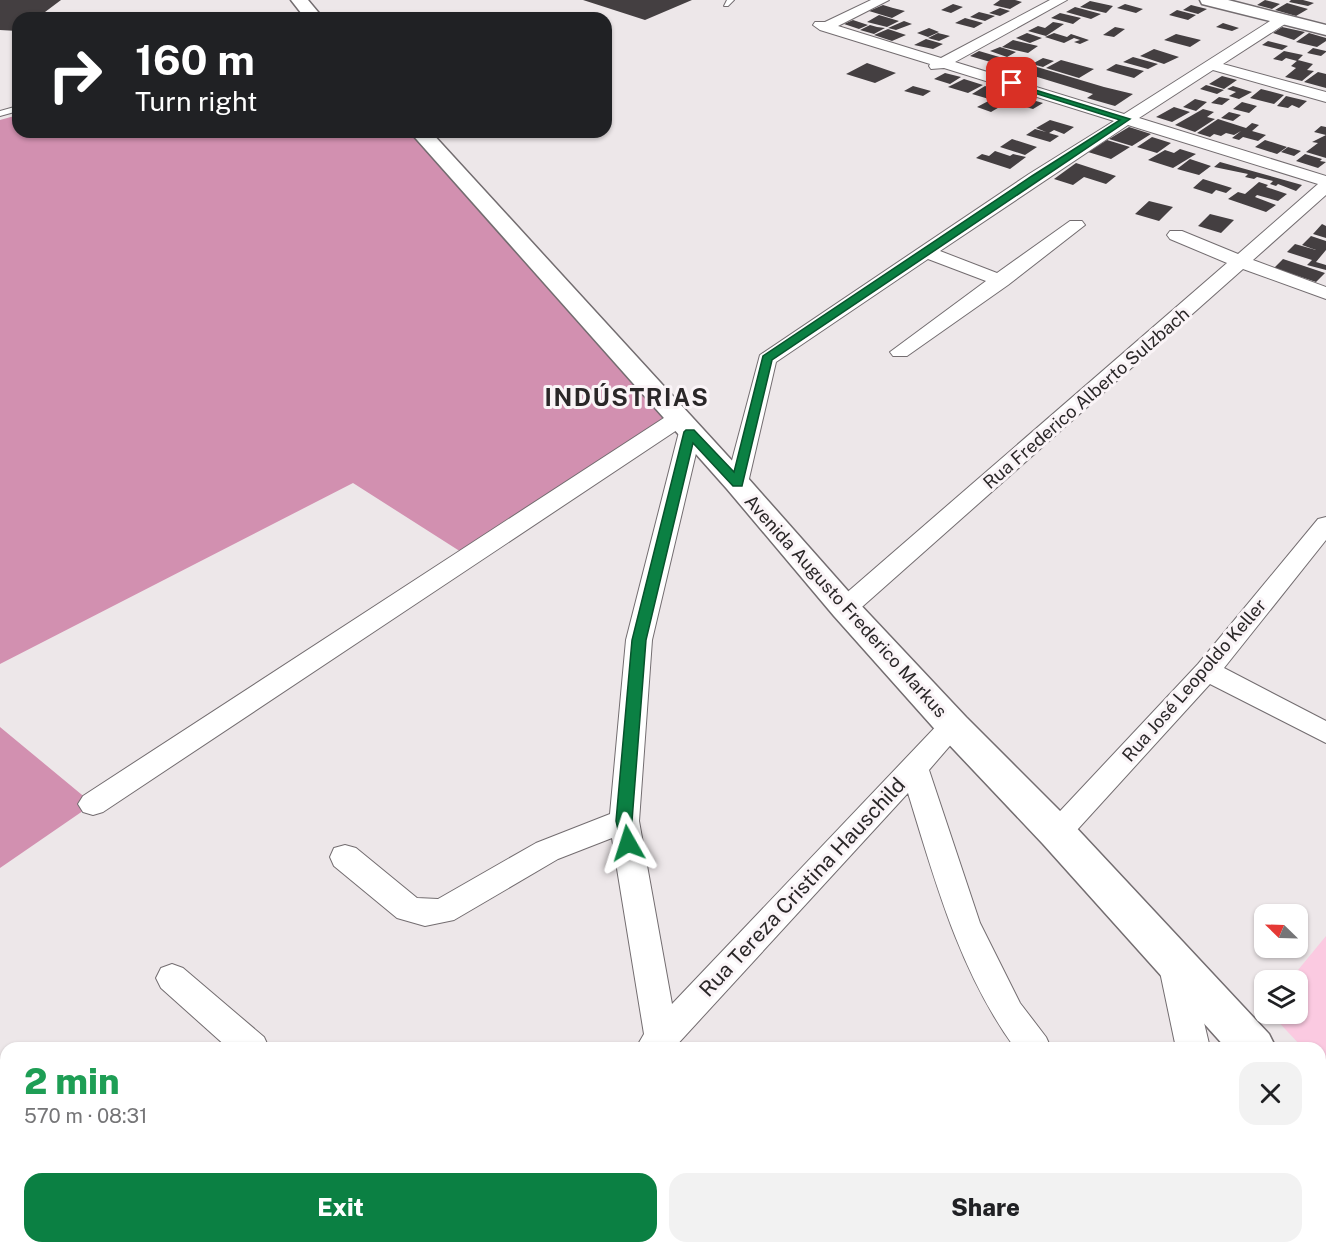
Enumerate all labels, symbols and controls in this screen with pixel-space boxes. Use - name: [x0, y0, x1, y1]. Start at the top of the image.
- text: 160 m: [135, 35, 255, 84]
- icon: right: [36, 36, 114, 114]
- pin: [986, 57, 1037, 108]
- icon: arrive: [995, 66, 1028, 99]
- text: Turn right: [135, 85, 258, 117]
- street label: Rua Frederico Alberto Sulzbach: [979, 303, 1193, 493]
- district label: INDÚSTRIAS: [545, 383, 709, 411]
- street label: Avenida Augusto Frederico Markus: [741, 490, 951, 722]
- street label: Rua José Leopoldo Keller: [1118, 594, 1270, 766]
- street label: Rua Tereza Cristina Hauschild: [694, 772, 910, 1002]
- position arrow: [596, 811, 660, 875]
- north arrow: [1254, 904, 1308, 958]
- map controls: [1254, 904, 1308, 1024]
- button: layers: [1254, 970, 1308, 1024]
- text: 2 min: [24, 1060, 120, 1102]
- button: close: [1239, 1062, 1302, 1125]
- text: 570 m · 08:31: [24, 1104, 147, 1128]
- button: Exit: [24, 1173, 657, 1242]
- button: Share: [669, 1173, 1302, 1242]

